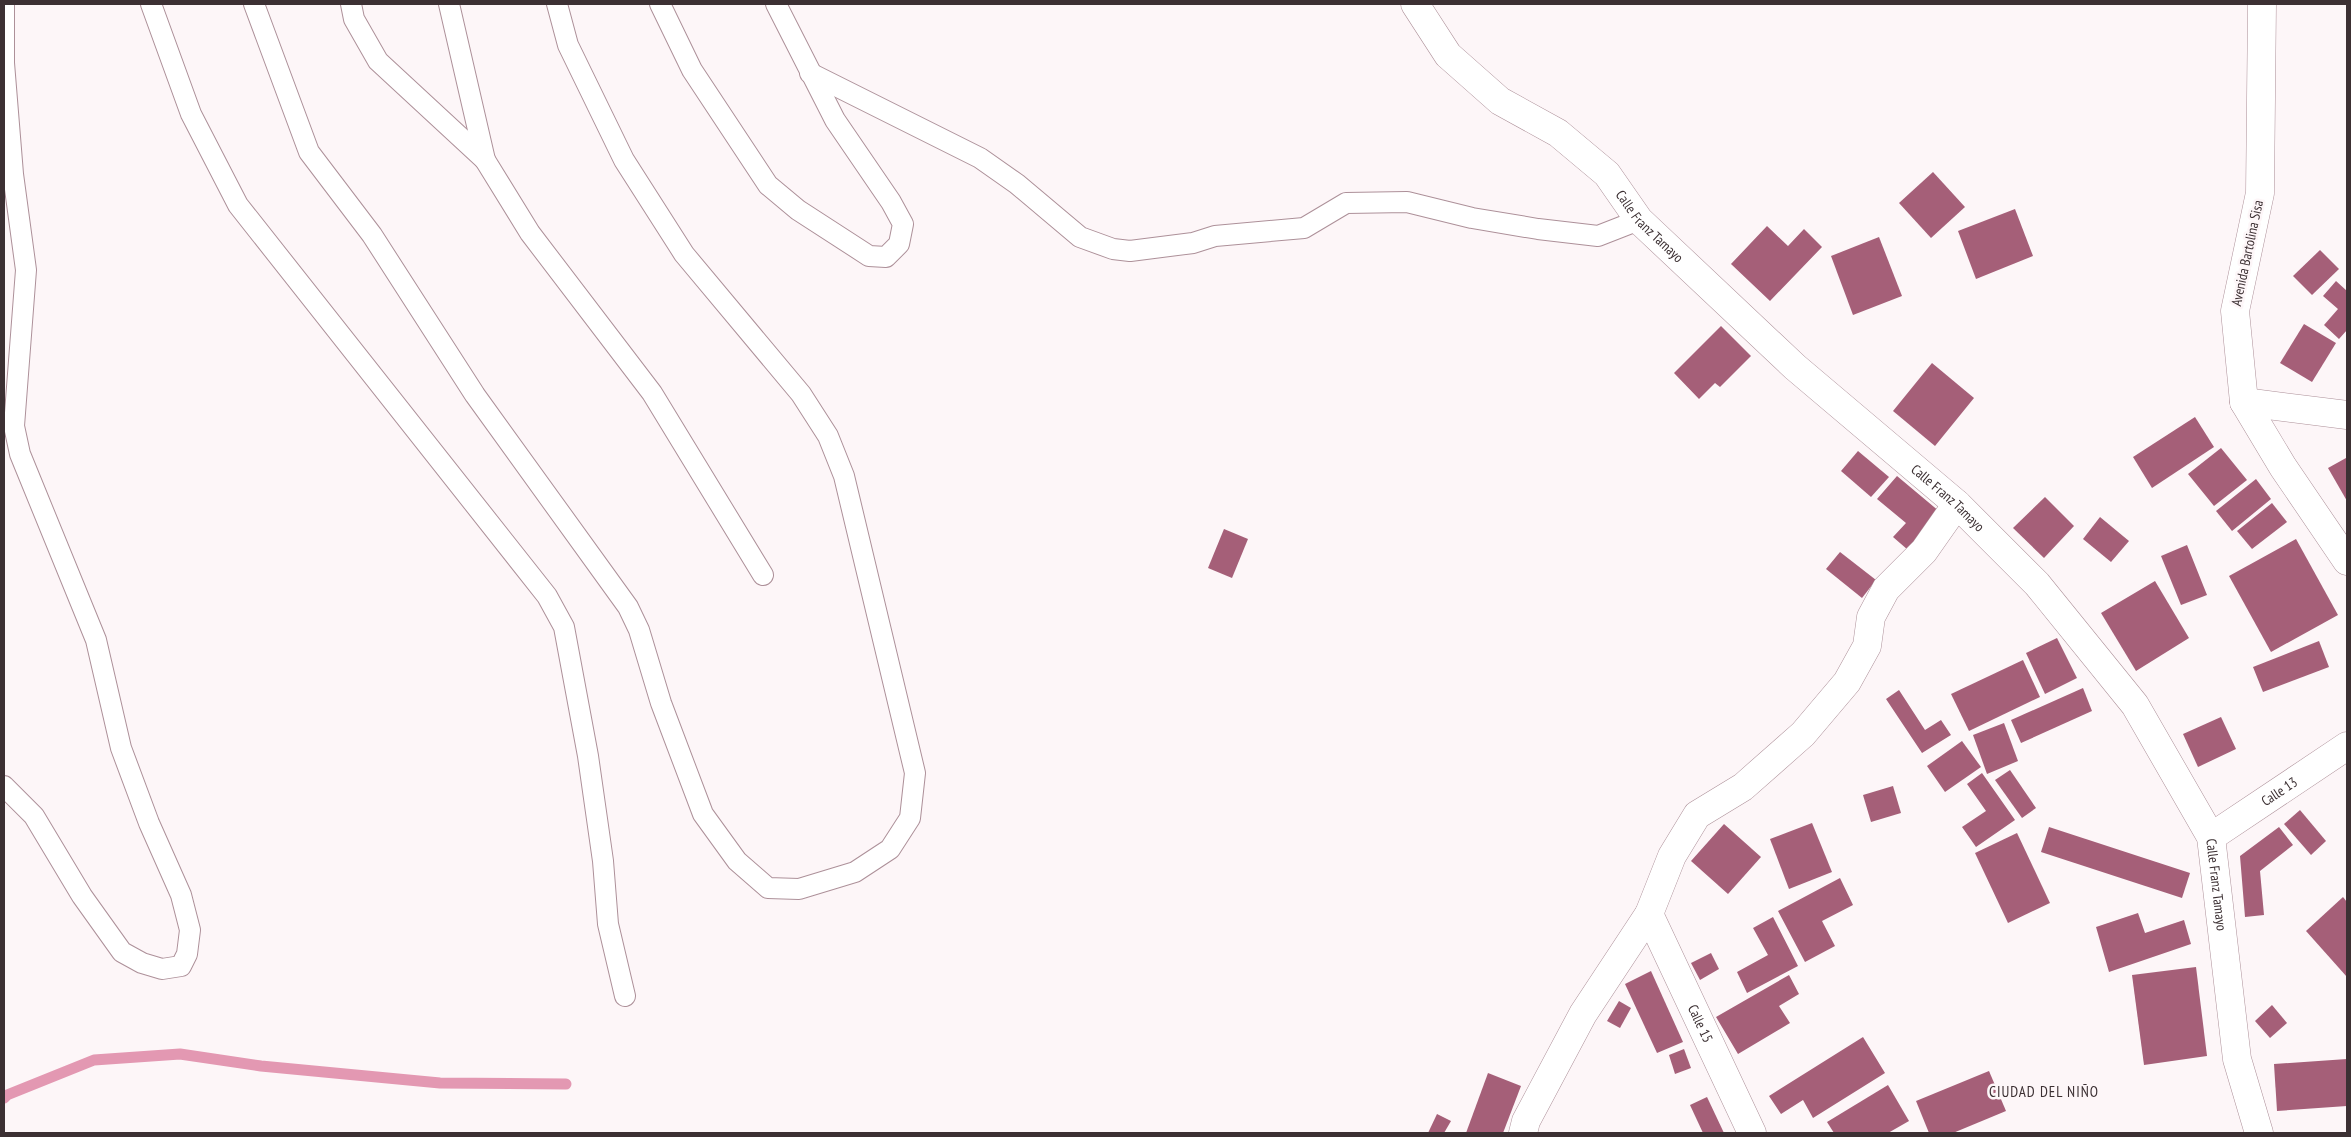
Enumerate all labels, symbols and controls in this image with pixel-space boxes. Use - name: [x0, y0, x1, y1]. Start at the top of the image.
- street label: Calle Franz Tamayo: [1612, 186, 1687, 266]
- street label: Avenida Bartolina Sisa: [2227, 198, 2267, 308]
- street label: Calle Franz Tamayo: [1908, 460, 1988, 535]
- street label: Calle 13: [2258, 773, 2301, 810]
- street label: Calle Franz Tamayo: [2202, 838, 2231, 932]
- street label: Calle 15: [1684, 1002, 1717, 1045]
- district label: CIUDAD DEL NIÑO: [1989, 1082, 2099, 1101]

